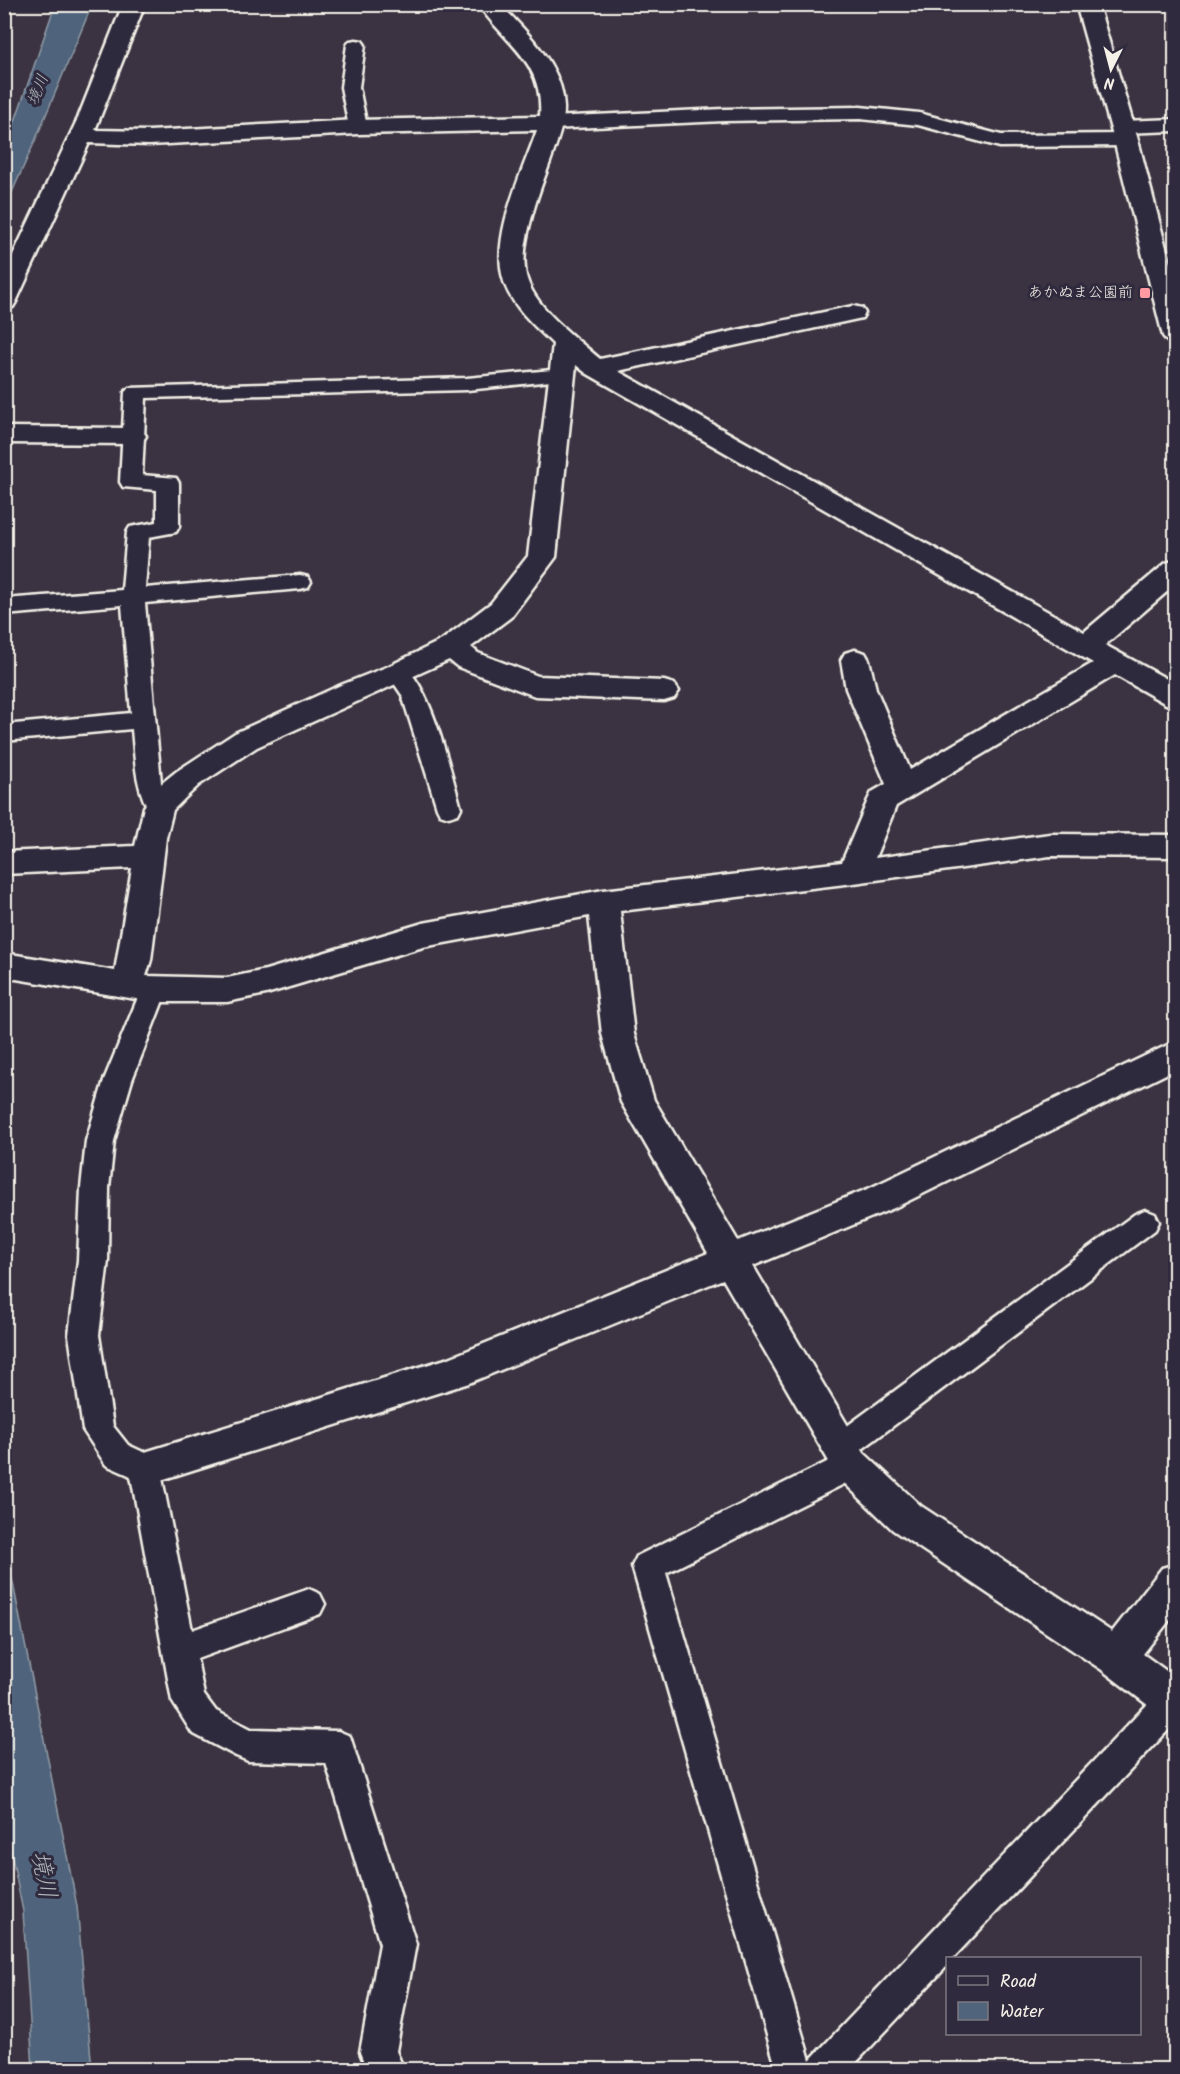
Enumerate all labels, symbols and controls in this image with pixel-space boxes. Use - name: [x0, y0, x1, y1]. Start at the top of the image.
- north arrow: [1081, 39, 1141, 99]
- text: N: [1103, 69, 1116, 95]
- water label: 境川: [20, 70, 56, 110]
- place label: あかぬま公園前: [1028, 281, 1133, 305]
- marker: あかぬま公園前: [1138, 286, 1152, 300]
- water label: 境川: [19, 1848, 67, 1902]
- legend: [946, 1957, 1141, 2035]
- text: Road: [1000, 1968, 1037, 1997]
- text: Water: [1000, 1998, 1045, 2027]

